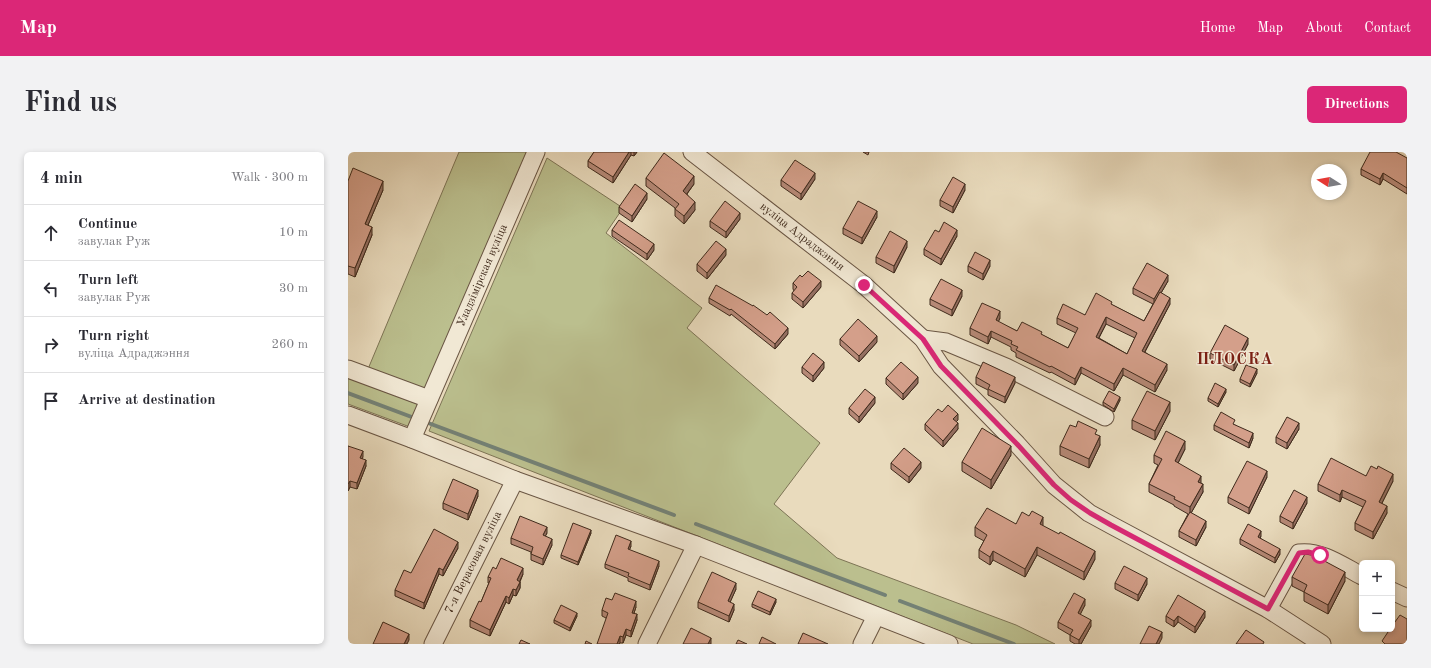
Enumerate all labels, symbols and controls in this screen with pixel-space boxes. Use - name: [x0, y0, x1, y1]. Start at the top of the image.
- text: Map: [20, 19, 57, 38]
- text: Home: [1200, 21, 1235, 35]
- text: Map: [1257, 21, 1283, 35]
- text: About: [1305, 21, 1342, 35]
- text: Contact: [1364, 21, 1411, 35]
- button: Directions: [1307, 86, 1407, 123]
- text: Find us: [24, 90, 117, 118]
- north arrow: [1311, 164, 1347, 200]
- text: 4 min: [40, 170, 83, 187]
- text: Walk · 300 m: [231, 171, 308, 184]
- street label: вуліца Адраджэння: [757, 201, 846, 273]
- text: Continue: [78, 217, 137, 232]
- icon: ahead: [40, 222, 62, 244]
- street label: Уладзімірская вуліца: [455, 222, 510, 329]
- text: 10 m: [279, 226, 308, 239]
- text: завулак Руж: [78, 235, 150, 248]
- text: Turn left: [78, 273, 138, 288]
- route end: [855, 276, 873, 294]
- icon: left: [40, 278, 62, 300]
- text: 30 m: [279, 282, 308, 295]
- text: завулак Руж: [78, 291, 150, 304]
- text: Turn right: [78, 329, 149, 344]
- icon: right: [40, 334, 62, 356]
- text: 260 m: [271, 338, 308, 351]
- text: вуліца Адраджэння: [78, 347, 190, 360]
- district label: ПЛОСКА: [1196, 352, 1274, 368]
- icon: arrive: [40, 390, 62, 412]
- text: Arrive at destination: [78, 393, 216, 408]
- street label: 7-я Верасовая вуліца: [443, 509, 504, 616]
- route start: [1311, 546, 1329, 564]
- map controls: [1359, 560, 1395, 632]
- button: +: [1359, 560, 1395, 596]
- button: −: [1359, 596, 1395, 632]

